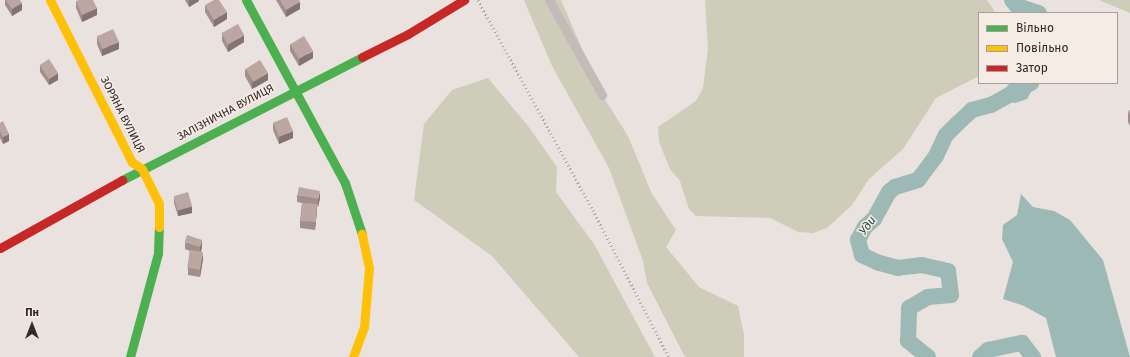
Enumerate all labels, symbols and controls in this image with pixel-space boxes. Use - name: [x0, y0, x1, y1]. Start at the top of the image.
- legend: [978, 12, 1118, 84]
- text: Вільно: [1016, 21, 1054, 35]
- text: Повільно: [1016, 41, 1069, 55]
- text: Затор: [1016, 61, 1048, 75]
- street label: ЗОРЯНА ВУЛИЦЯ: [97, 75, 147, 155]
- street label: ЗАЛІЗНИЧНА ВУЛИЦЯ: [175, 82, 277, 144]
- water label: Уди: [856, 214, 880, 238]
- north arrow: [12, 305, 52, 345]
- text: Пн: [25, 306, 39, 319]

